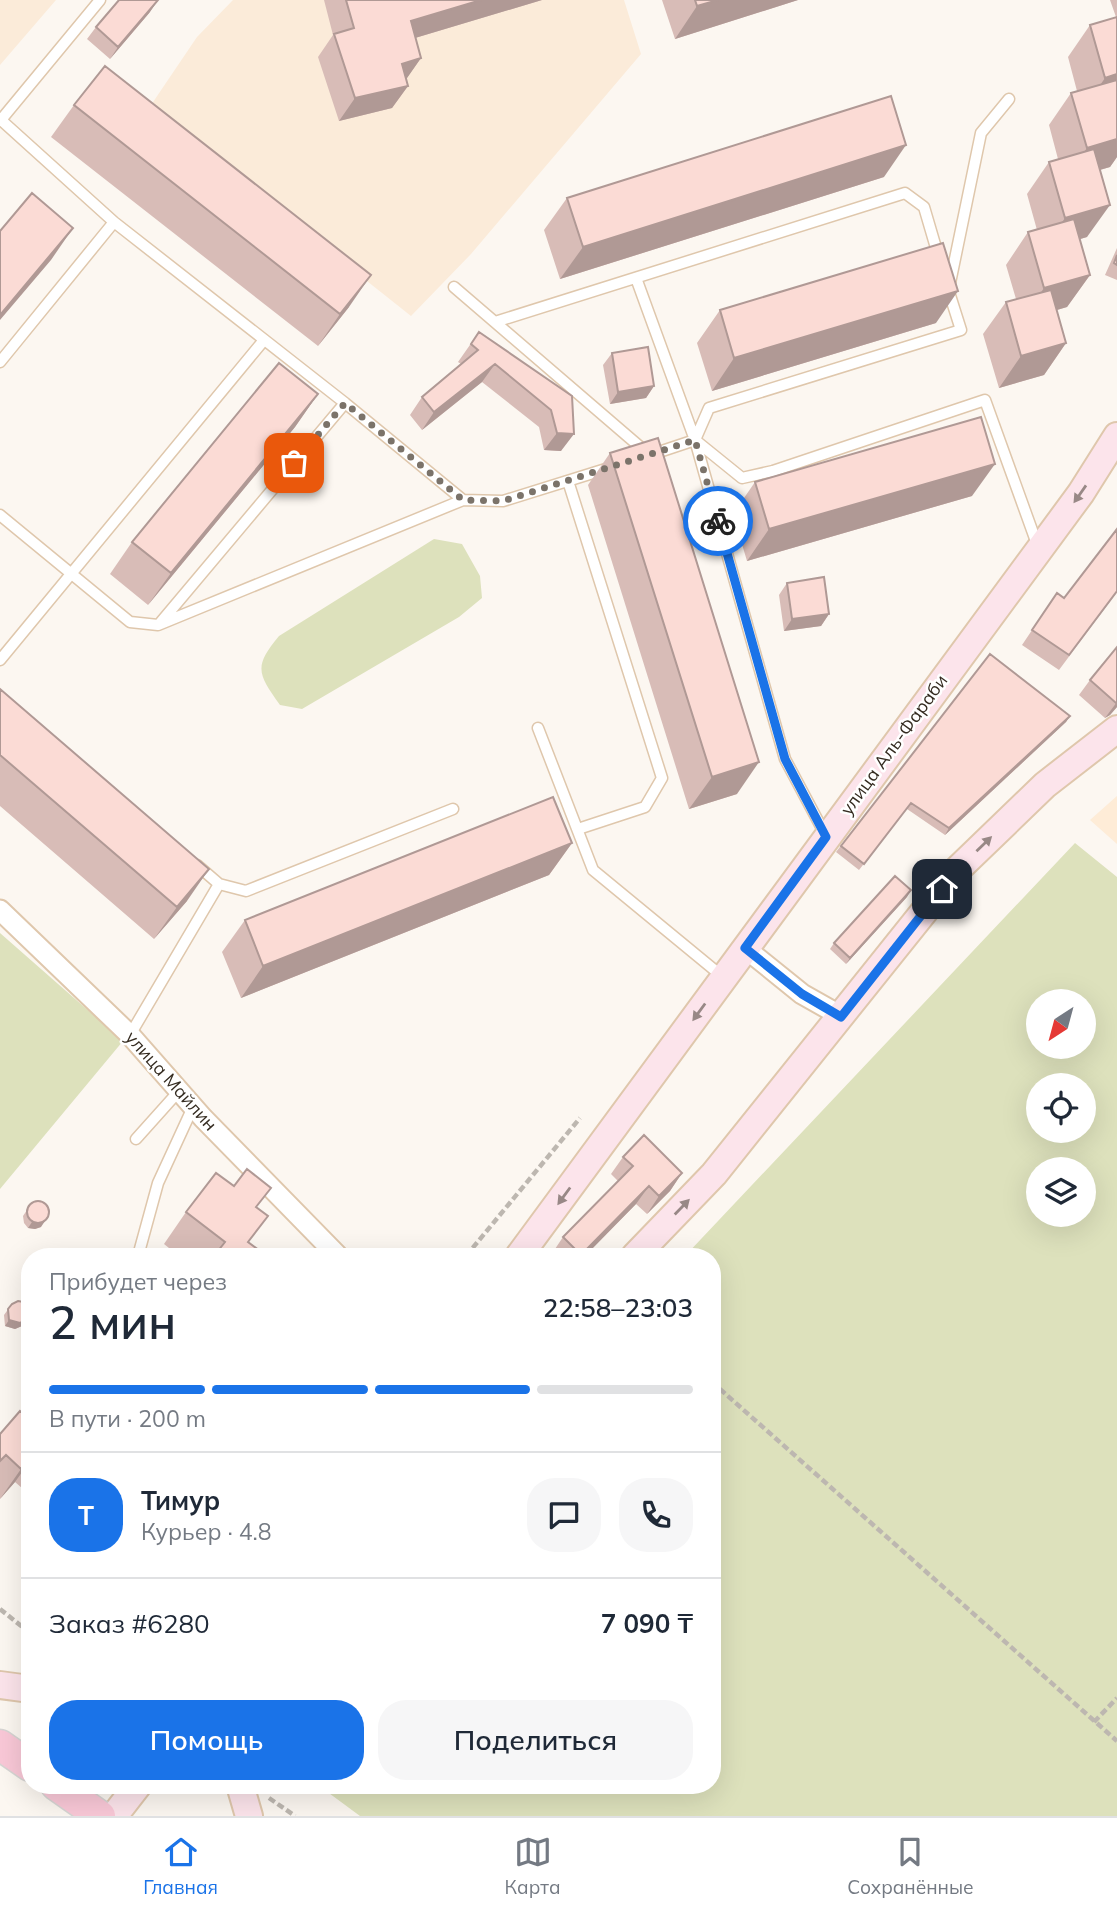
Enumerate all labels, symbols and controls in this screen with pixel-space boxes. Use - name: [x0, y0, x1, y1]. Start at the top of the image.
- pin: [264, 433, 324, 493]
- icon: bag: [275, 444, 313, 482]
- one-way arrow: [1074, 484, 1087, 503]
- courier: [683, 486, 753, 556]
- icon: bike: [699, 502, 737, 540]
- street label: улица Аль-Фараби: [835, 670, 952, 820]
- one-way arrow: [975, 836, 992, 853]
- pin: [912, 859, 972, 919]
- icon: home: [923, 870, 961, 908]
- north arrow: [1026, 989, 1096, 1059]
- map controls: [1026, 989, 1096, 1227]
- one-way arrow: [692, 1003, 706, 1021]
- street label: улица Майлин: [121, 1026, 222, 1135]
- button: locate: [1026, 1073, 1096, 1143]
- button: layers: [1026, 1157, 1096, 1227]
- one-way arrow: [558, 1187, 572, 1205]
- one-way arrow: [673, 1199, 689, 1216]
- text: Прибудет через: [49, 1267, 227, 1296]
- text: 22:58–23:03: [543, 1291, 693, 1324]
- text: 2 мин: [49, 1293, 176, 1351]
- text: В пути · 200 m: [49, 1404, 206, 1433]
- button: chat: [527, 1478, 601, 1552]
- button: phone: [619, 1478, 693, 1552]
- text: Тимур: [141, 1484, 220, 1517]
- text: Т: [78, 1499, 94, 1532]
- text: Курьер · 4.8: [141, 1517, 272, 1546]
- text: Заказ #6280: [49, 1607, 210, 1640]
- text: 7 090 ₸: [601, 1607, 693, 1640]
- button: Помощь: [49, 1700, 364, 1780]
- button: Поделиться: [378, 1700, 693, 1780]
- tab: Главная: [143, 1833, 218, 1899]
- tab: Карта: [505, 1833, 561, 1899]
- tab: Сохранённые: [847, 1833, 974, 1899]

